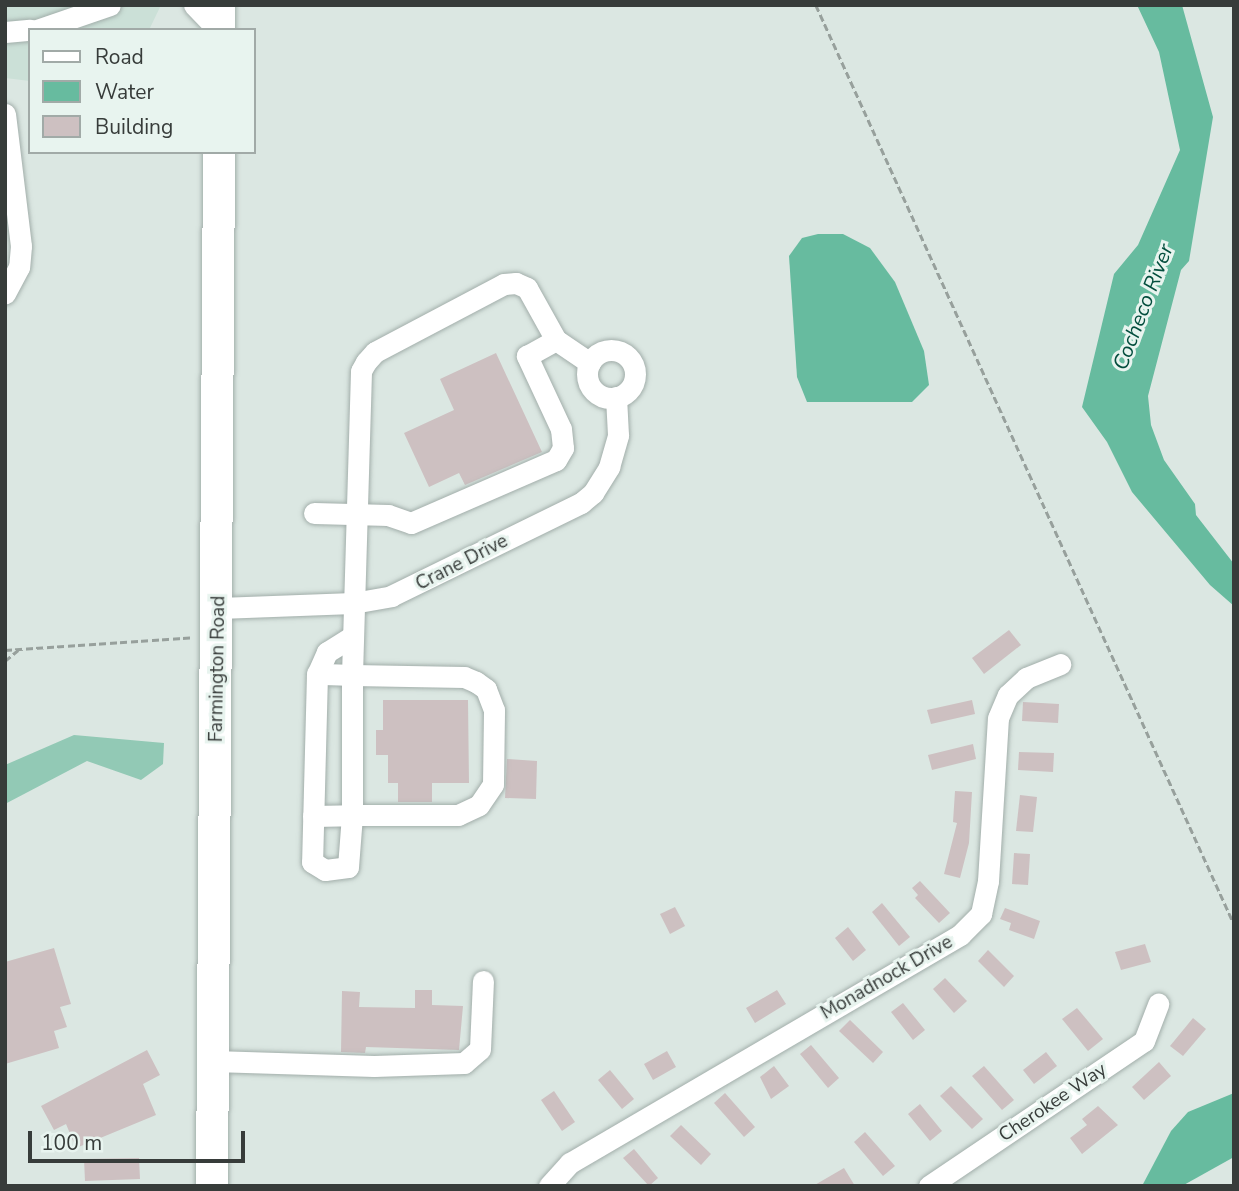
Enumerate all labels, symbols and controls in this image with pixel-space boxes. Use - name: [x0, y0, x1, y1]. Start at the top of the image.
- legend: [28, 28, 256, 154]
- text: Road: [95, 43, 144, 71]
- text: Water: [95, 78, 154, 106]
- text: Building: [95, 113, 173, 141]
- water label: Cocheco River: [1107, 241, 1179, 373]
- street label: Crane Drive: [412, 530, 512, 596]
- street label: Farmington Road: [205, 596, 231, 742]
- street label: Monadnock Drive: [817, 931, 957, 1025]
- street label: Cherokee Way: [995, 1059, 1111, 1147]
- scale bar: [32, 1118, 248, 1162]
- text: 100 m: [41, 1129, 102, 1157]

